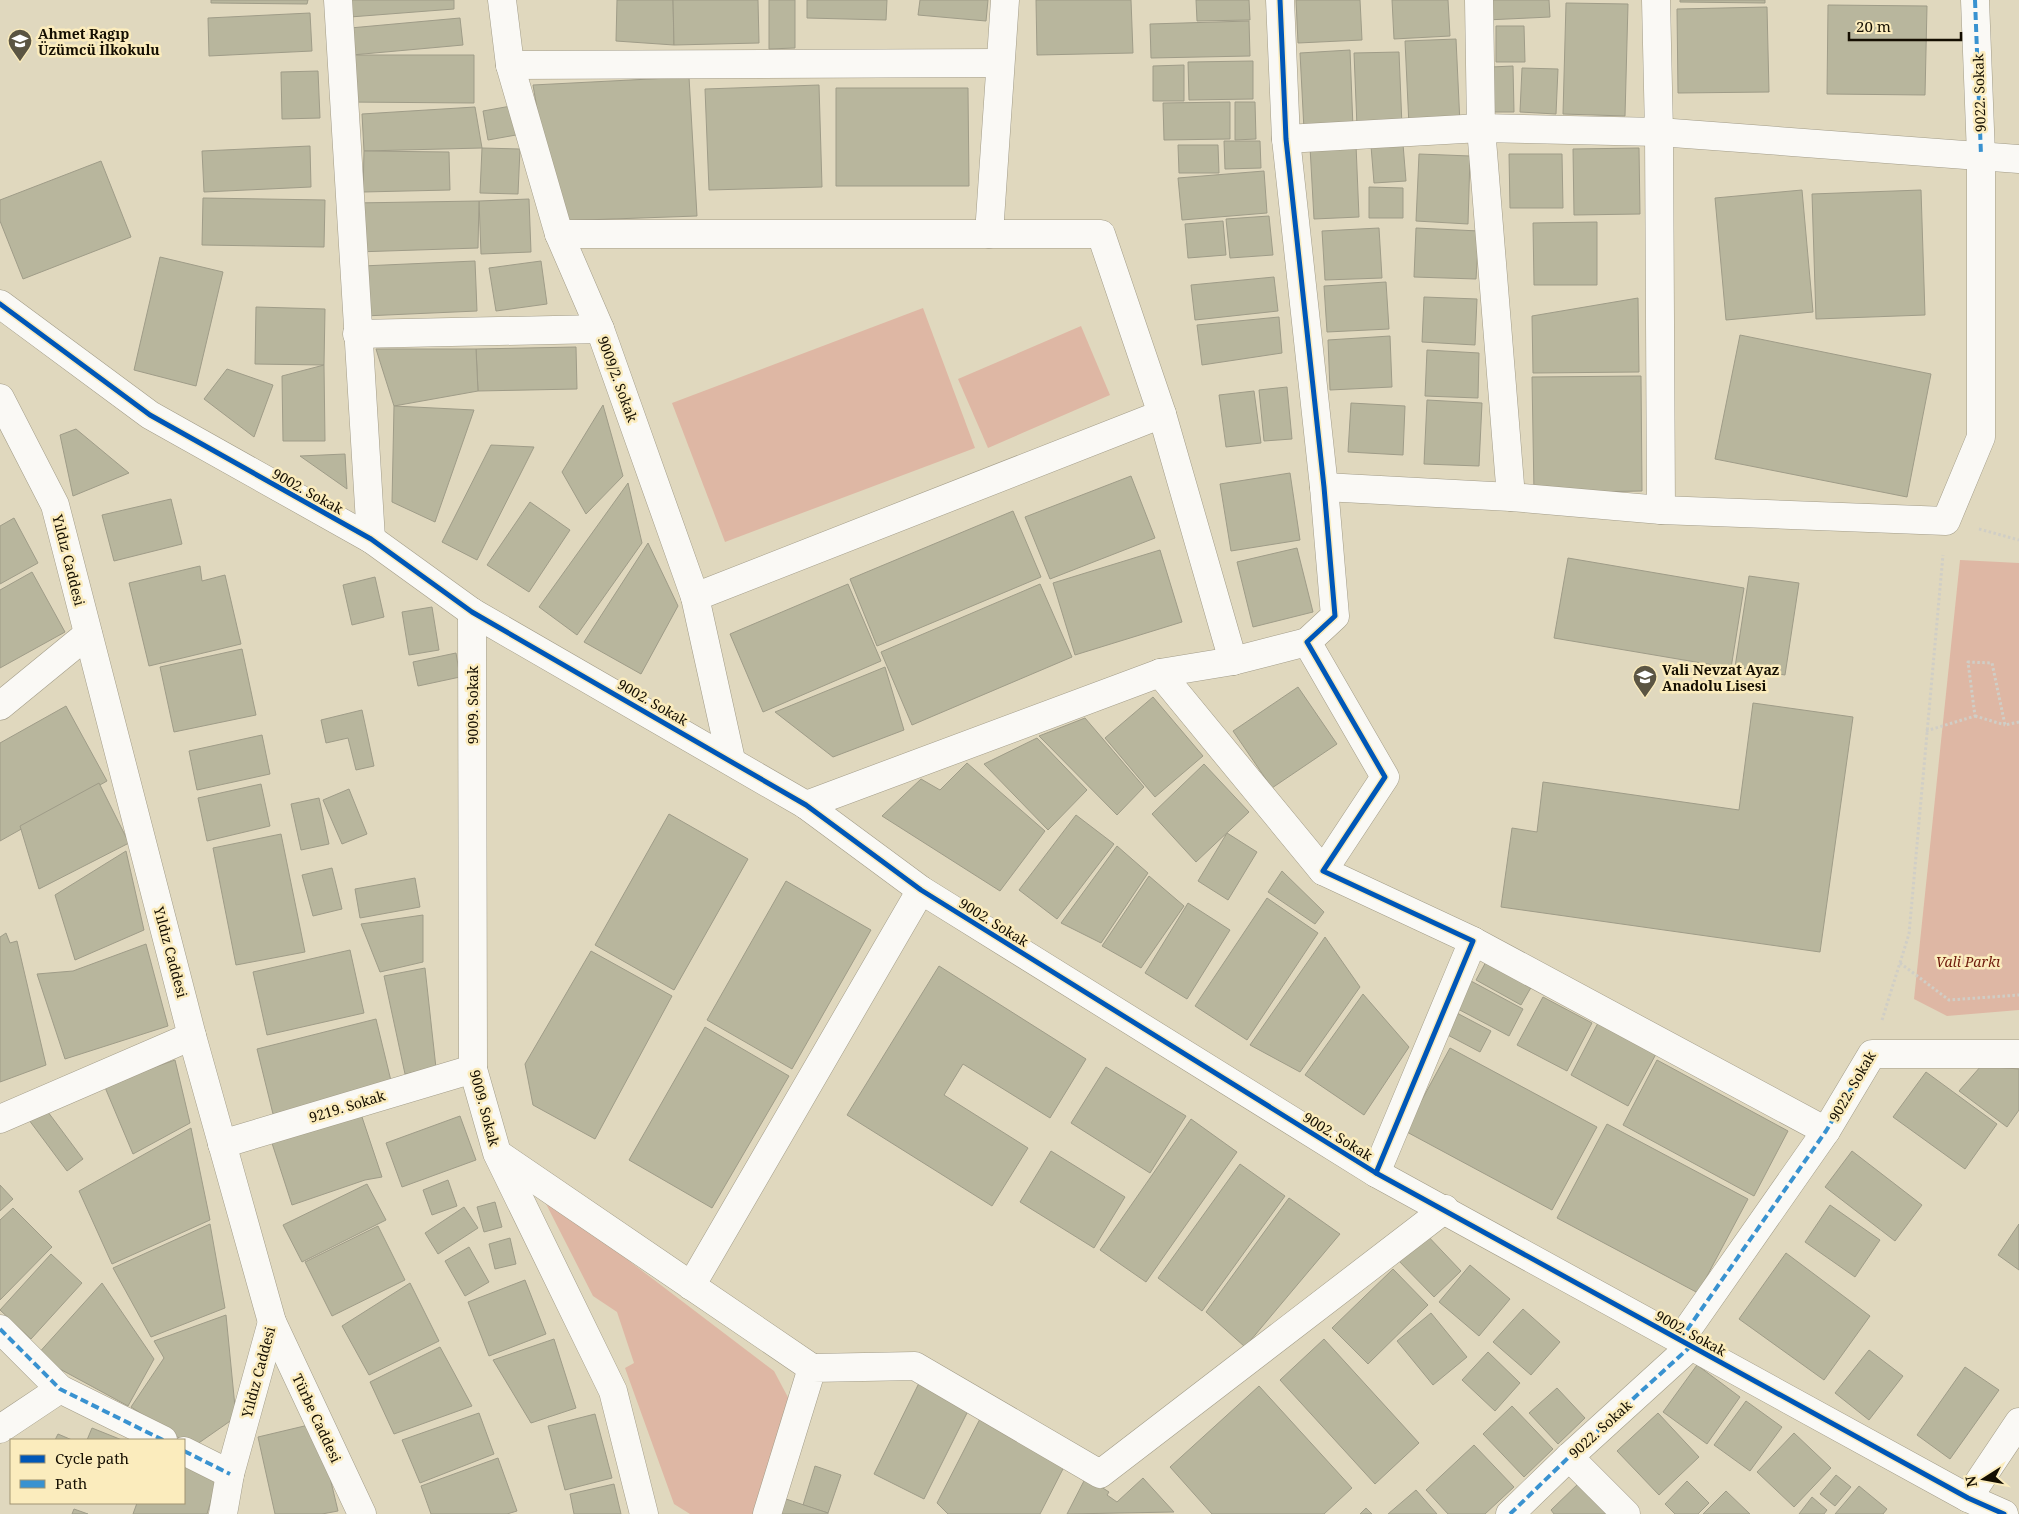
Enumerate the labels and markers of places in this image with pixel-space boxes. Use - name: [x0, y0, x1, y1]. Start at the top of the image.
- place label: Ahmet Ragıp Üzümcü İlkokulu: [38, 24, 160, 59]
- school or university icon: Ahmet Ragıp Üzümcü İlkokulu: [7, 28, 33, 62]
- place label: Vali Nevzat Ayaz Anadolu Lisesi: [1662, 660, 1779, 695]
- school or university icon: Vali Nevzat Ayaz Anadolu Lisesi: [1632, 664, 1658, 698]

